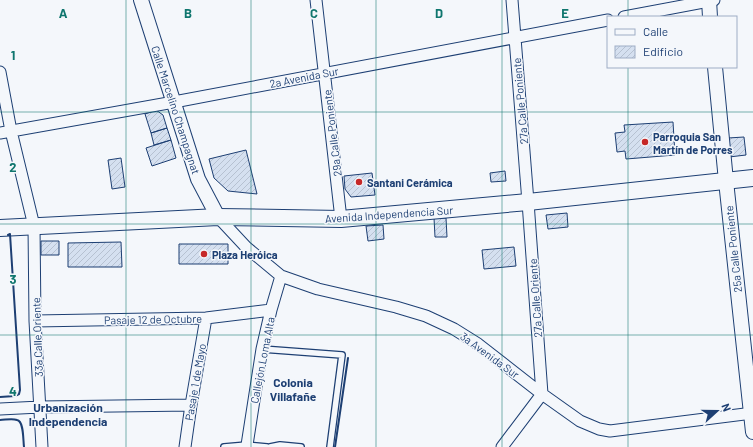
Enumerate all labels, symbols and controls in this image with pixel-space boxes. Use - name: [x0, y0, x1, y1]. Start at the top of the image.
- text: A: [59, 5, 68, 21]
- text: B: [184, 5, 192, 21]
- text: C: [310, 5, 318, 21]
- text: D: [435, 5, 443, 21]
- text: E: [561, 5, 569, 21]
- legend: [607, 16, 737, 68]
- text: Calle: [643, 24, 668, 38]
- street label: Calle Marcelino Champagnat: [149, 44, 203, 176]
- text: Edificio: [643, 44, 683, 58]
- text: 1: [11, 47, 15, 63]
- street label: 27a Calle Poniente: [510, 57, 530, 145]
- street label: 2a Avenida Sur: [268, 64, 340, 90]
- street label: 29a Calle Poniente: [320, 89, 344, 177]
- place label: Parroquia San Martín de Porres: [653, 130, 733, 156]
- marker: Parroquia San Martín de Porres: [640, 137, 650, 147]
- text: 2: [9, 159, 17, 175]
- place label: Santani Cerámica: [367, 176, 453, 189]
- marker: Santani Cerámica: [354, 177, 364, 187]
- street label: Avenida Independencia Sur: [324, 203, 454, 225]
- street label: 25a Calle Poniente: [722, 205, 744, 293]
- place label: Plaza Heróica: [212, 248, 278, 261]
- marker: Plaza Heróica: [199, 249, 209, 259]
- street label: 27a Calle Oriente: [526, 258, 544, 338]
- text: 3: [9, 271, 17, 287]
- street label: 33a Calle Oriente: [29, 297, 45, 377]
- street label: Pasaje 12 de Octubre: [104, 312, 202, 326]
- street label: Callejón Loma Alta: [247, 316, 277, 404]
- street label: 3a Avenida Sur: [458, 329, 522, 381]
- street label: Pasaje 1 de Mayo: [182, 342, 208, 422]
- district label: Colonia Villafañe: [270, 375, 317, 403]
- text: 4: [9, 383, 17, 399]
- north arrow: [697, 391, 737, 431]
- district label: Urbanización Independencia: [29, 400, 107, 428]
- text: N: [719, 401, 734, 413]

